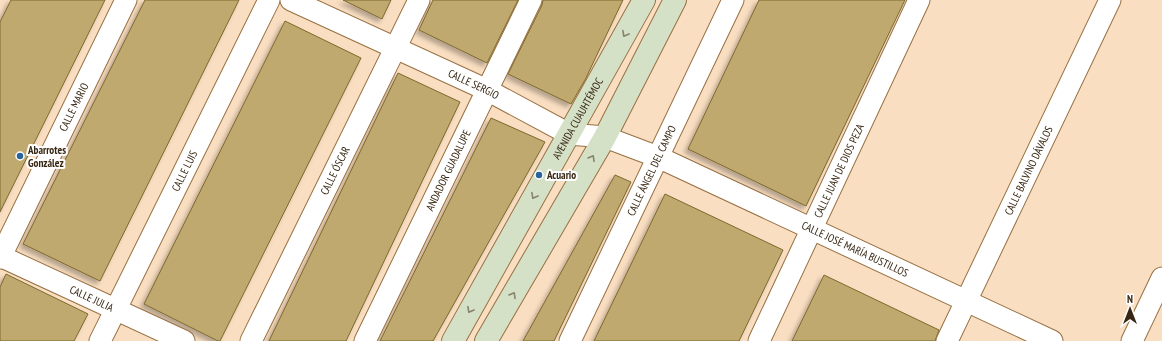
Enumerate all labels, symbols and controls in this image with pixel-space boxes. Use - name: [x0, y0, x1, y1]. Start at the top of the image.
- one-way arrow: [622, 30, 629, 37]
- street label: CALLE SERGIO: [446, 66, 501, 102]
- street label: AVENIDA CUAUHTÉMOC: [549, 75, 606, 162]
- street label: CALLE MARIO: [56, 80, 91, 134]
- street label: CALLE JUAN DE DIOS PEZA: [811, 121, 867, 220]
- street label: CALLE ÁNGEL DEL CAMPO: [624, 123, 679, 218]
- street label: CALLE BALVINO DÁVALOS: [1001, 123, 1056, 217]
- street label: ANDADOR GUADALUPE: [423, 127, 474, 213]
- place label: Abarrotes González: [27, 143, 66, 170]
- street label: CALLE ÓSCAR: [317, 144, 353, 197]
- street label: CALLE LUIS: [168, 148, 200, 193]
- marker: Abarrotes González: [15, 151, 25, 161]
- one-way arrow: [588, 155, 595, 162]
- place label: Acuario: [546, 168, 576, 182]
- marker: Acuario: [534, 170, 544, 180]
- one-way arrow: [531, 192, 539, 199]
- street label: CALLE JOSÉ MARÍA BUSTILLOS: [799, 218, 911, 280]
- street label: CALLE JULIA: [67, 282, 117, 315]
- north arrow: [1110, 289, 1150, 329]
- one-way arrow: [508, 292, 515, 299]
- text: N: [1127, 292, 1133, 306]
- one-way arrow: [468, 306, 475, 313]

